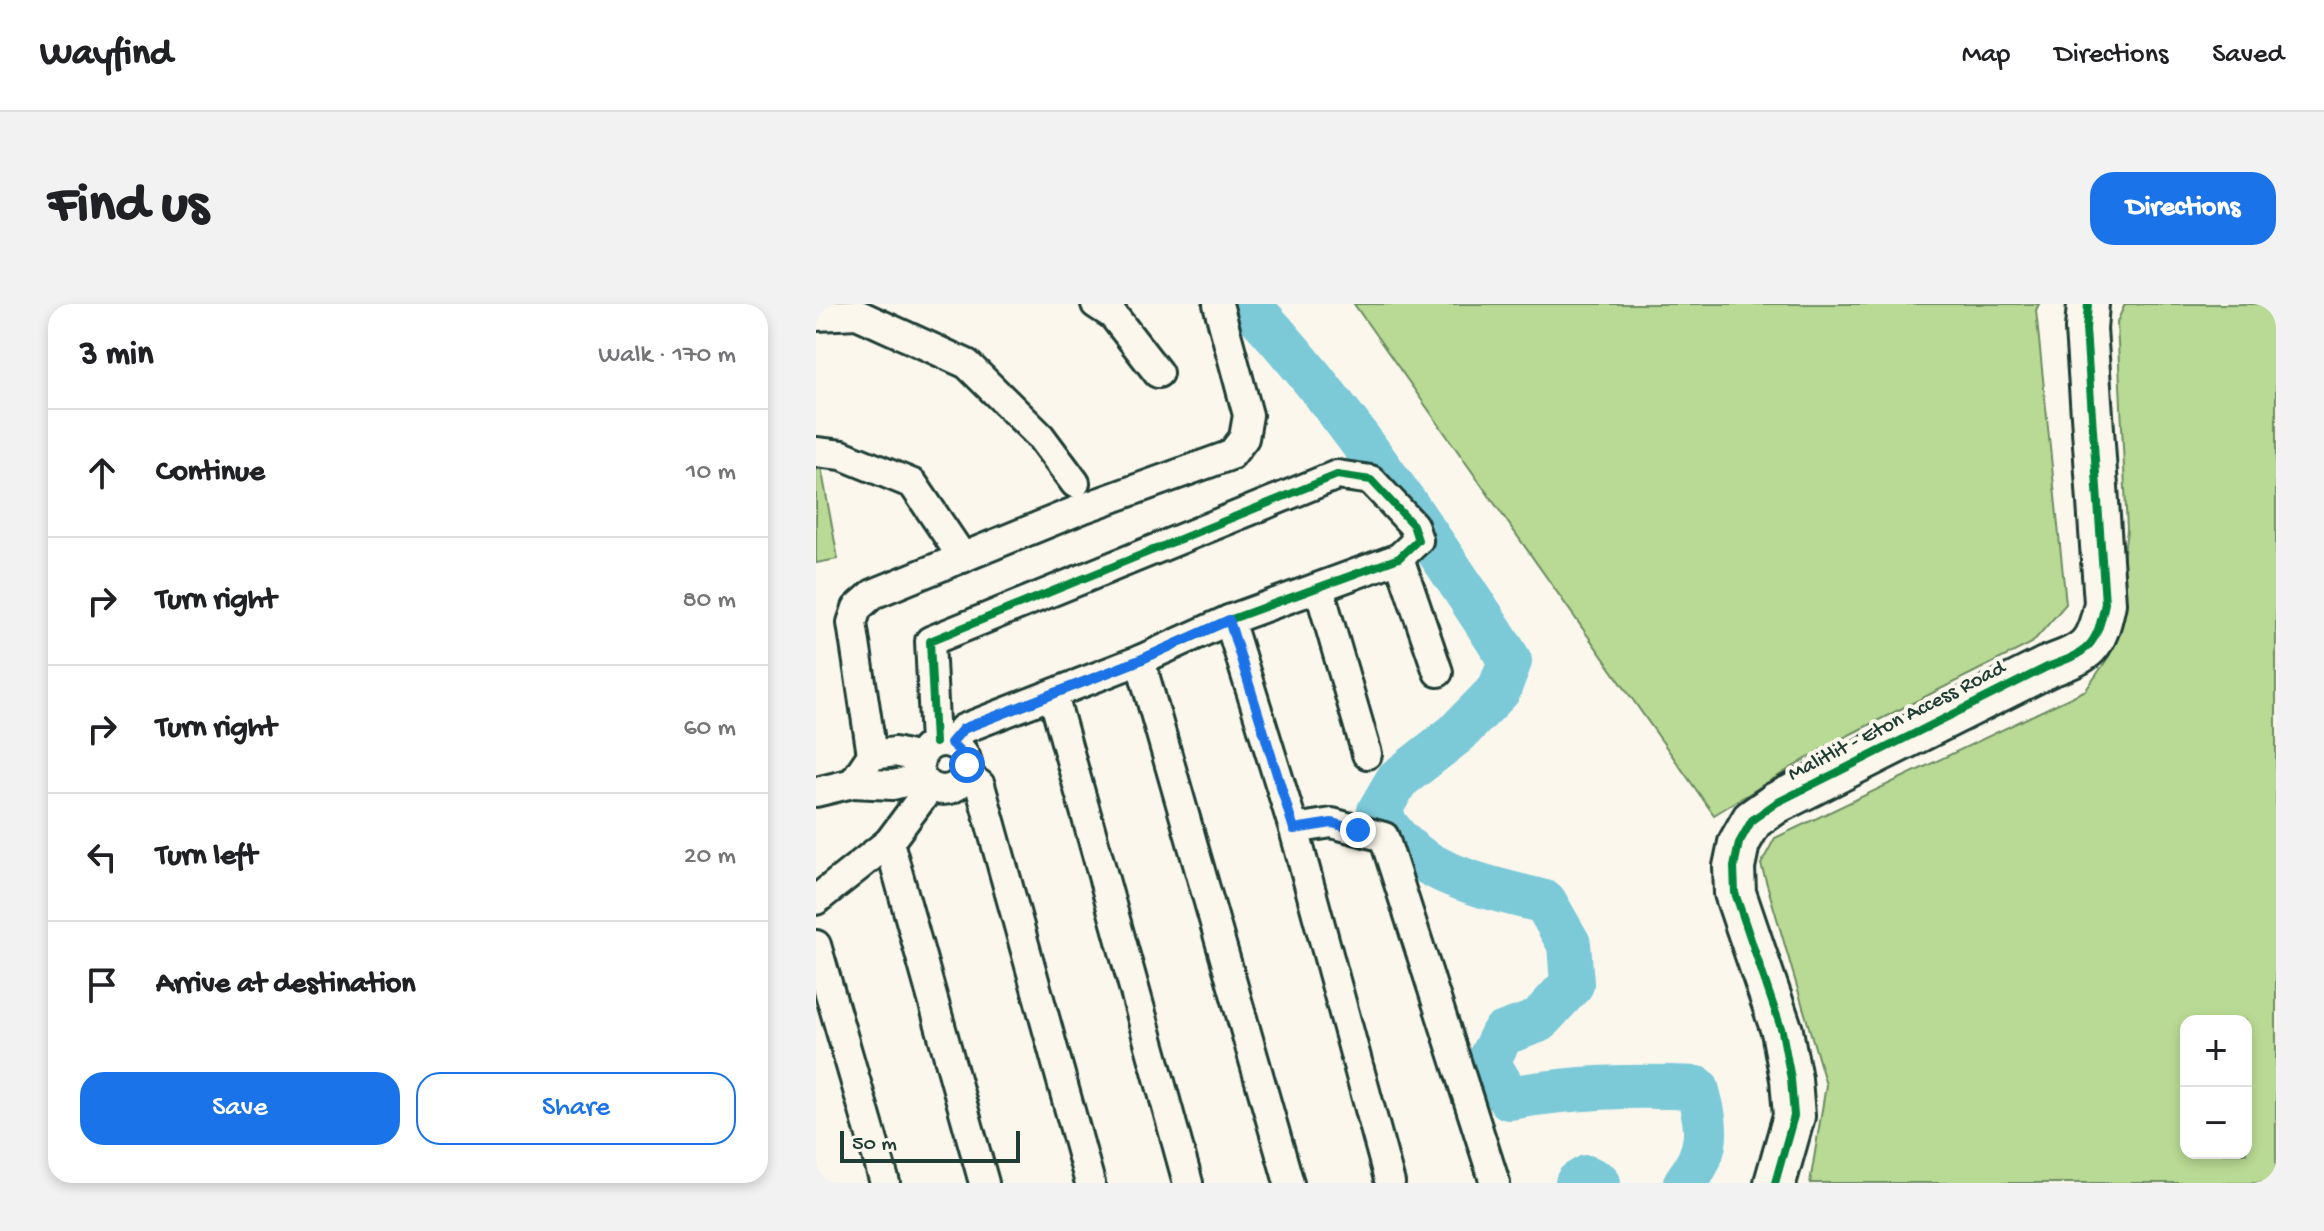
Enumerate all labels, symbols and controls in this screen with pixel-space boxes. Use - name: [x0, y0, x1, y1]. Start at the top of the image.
- text: Wayfind: [40, 33, 172, 77]
- text: Map: [1962, 39, 2010, 72]
- text: Directions: [2054, 39, 2168, 72]
- text: Saved: [2212, 39, 2284, 72]
- button: Directions: [2090, 172, 2276, 245]
- text: Find us: [48, 175, 208, 241]
- text: 3 min: [80, 336, 153, 376]
- text: Walk · 170 m: [598, 341, 736, 372]
- icon: ahead: [80, 451, 124, 495]
- text: Continue: [156, 456, 265, 491]
- text: 10 m: [686, 458, 736, 489]
- icon: right: [80, 579, 124, 623]
- text: Turn right: [156, 584, 276, 619]
- text: 80 m: [682, 586, 736, 617]
- street label: Malitlit - Eton Access Road: [1784, 655, 2012, 788]
- icon: right: [80, 707, 124, 751]
- text: Turn right: [156, 712, 276, 747]
- text: 60 m: [683, 714, 736, 745]
- route start: [949, 747, 985, 783]
- route end: [1340, 812, 1376, 848]
- icon: left: [80, 835, 124, 879]
- text: Turn left: [156, 840, 257, 875]
- text: 20 m: [684, 842, 736, 873]
- icon: arrive: [80, 963, 124, 1007]
- text: Arrive at destination: [156, 968, 416, 1003]
- map controls: [2180, 1015, 2252, 1159]
- button: +: [2180, 1015, 2252, 1087]
- button: Save: [80, 1072, 400, 1145]
- button: Share: [416, 1072, 736, 1145]
- button: −: [2180, 1087, 2252, 1159]
- scale bar: [840, 1127, 1020, 1163]
- text: 50 m: [852, 1132, 897, 1158]

